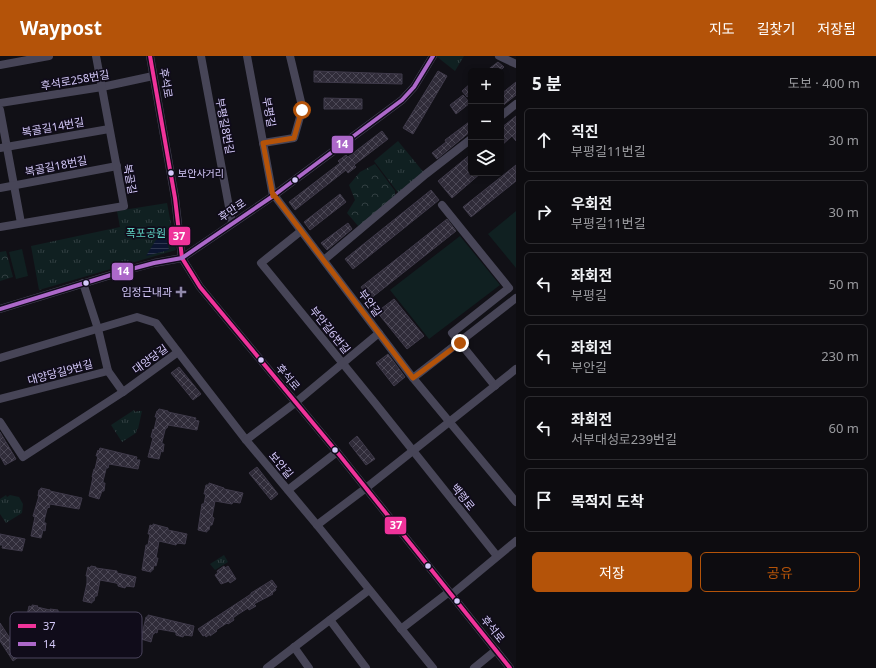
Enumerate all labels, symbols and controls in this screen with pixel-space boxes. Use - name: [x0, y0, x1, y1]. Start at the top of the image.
- text: Waypost: [20, 15, 102, 41]
- text: 지도: [709, 19, 735, 38]
- text: 길찾기: [757, 19, 795, 38]
- text: 저장됨: [817, 19, 856, 38]
- street label: 후석로258번길: [39, 66, 110, 93]
- street label: 후석로: [156, 67, 177, 99]
- map controls: [468, 68, 504, 176]
- button: +: [468, 68, 504, 104]
- text: 5 분: [532, 72, 562, 95]
- text: 도보 · 400 m: [788, 74, 860, 92]
- street label: 부평길: [259, 96, 280, 128]
- street label: 부평길8번길: [213, 97, 238, 155]
- route start: [293, 101, 311, 119]
- button: −: [468, 104, 504, 140]
- street label: 복골길14번길: [20, 114, 85, 139]
- text: 직진: [571, 121, 599, 141]
- icon: ahead: [533, 129, 555, 151]
- text: 30 m: [829, 131, 859, 149]
- line badge: 14: [331, 135, 354, 154]
- text: 14: [336, 136, 349, 151]
- button: layers: [468, 140, 504, 176]
- text: 부평길11번길: [571, 142, 646, 160]
- street label: 복골길18번길: [23, 152, 88, 179]
- street label: 복골길: [120, 163, 141, 195]
- place label: 보안사거리: [178, 166, 224, 180]
- marker: 보안사거리: [166, 168, 176, 178]
- unlabelled marker: [290, 175, 300, 185]
- text: 우회전: [571, 193, 612, 213]
- street label: 후만로: [215, 195, 249, 224]
- icon: right: [533, 201, 555, 223]
- text: 30 m: [829, 203, 859, 221]
- text: 부평길11번길: [571, 214, 646, 232]
- park label: 폭포공원: [126, 225, 166, 240]
- line badge: 37: [168, 226, 191, 246]
- text: 37: [173, 228, 185, 243]
- line badge: 14: [111, 262, 134, 281]
- text: 14: [117, 263, 130, 278]
- text: 좌회전: [571, 265, 612, 285]
- icon: left: [533, 273, 555, 295]
- text: 50 m: [829, 275, 859, 293]
- unlabelled marker: [81, 278, 91, 288]
- place label: 임정근내과: [121, 284, 172, 299]
- marker: 임정근내과: [175, 286, 187, 298]
- street label: 부안길: [355, 286, 386, 319]
- text: 부평길: [571, 286, 607, 304]
- street label: 부안길6번길: [307, 303, 354, 357]
- route end: [451, 334, 469, 352]
- text: 좌회전: [571, 337, 612, 357]
- street label: 대양당길: [129, 341, 170, 377]
- icon: left: [533, 345, 555, 367]
- text: 230 m: [821, 347, 859, 365]
- unlabelled marker: [256, 355, 266, 365]
- street label: 대양당길9번길: [26, 356, 94, 387]
- text: 부안길: [571, 358, 607, 376]
- street label: 후석로: [273, 360, 304, 393]
- text: 좌회전: [571, 409, 612, 429]
- icon: left: [533, 417, 555, 439]
- text: 60 m: [829, 419, 859, 437]
- text: 서부대성로239번길: [571, 430, 677, 448]
- unlabelled marker: [330, 445, 340, 455]
- street label: 보안길: [266, 448, 297, 481]
- street label: 백령로: [448, 480, 479, 513]
- icon: arrive: [533, 489, 555, 511]
- text: 목적지 도착: [571, 491, 644, 511]
- line badge: 37: [384, 516, 407, 535]
- text: 37: [390, 517, 402, 532]
- button: 저장: [532, 552, 692, 592]
- button: 공유: [700, 552, 860, 592]
- unlabelled marker: [423, 561, 433, 571]
- unlabelled marker: [452, 596, 462, 606]
- legend: [10, 612, 142, 658]
- street label: 후석로: [478, 612, 509, 645]
- text: 37: [43, 618, 56, 633]
- text: 14: [43, 636, 56, 651]

